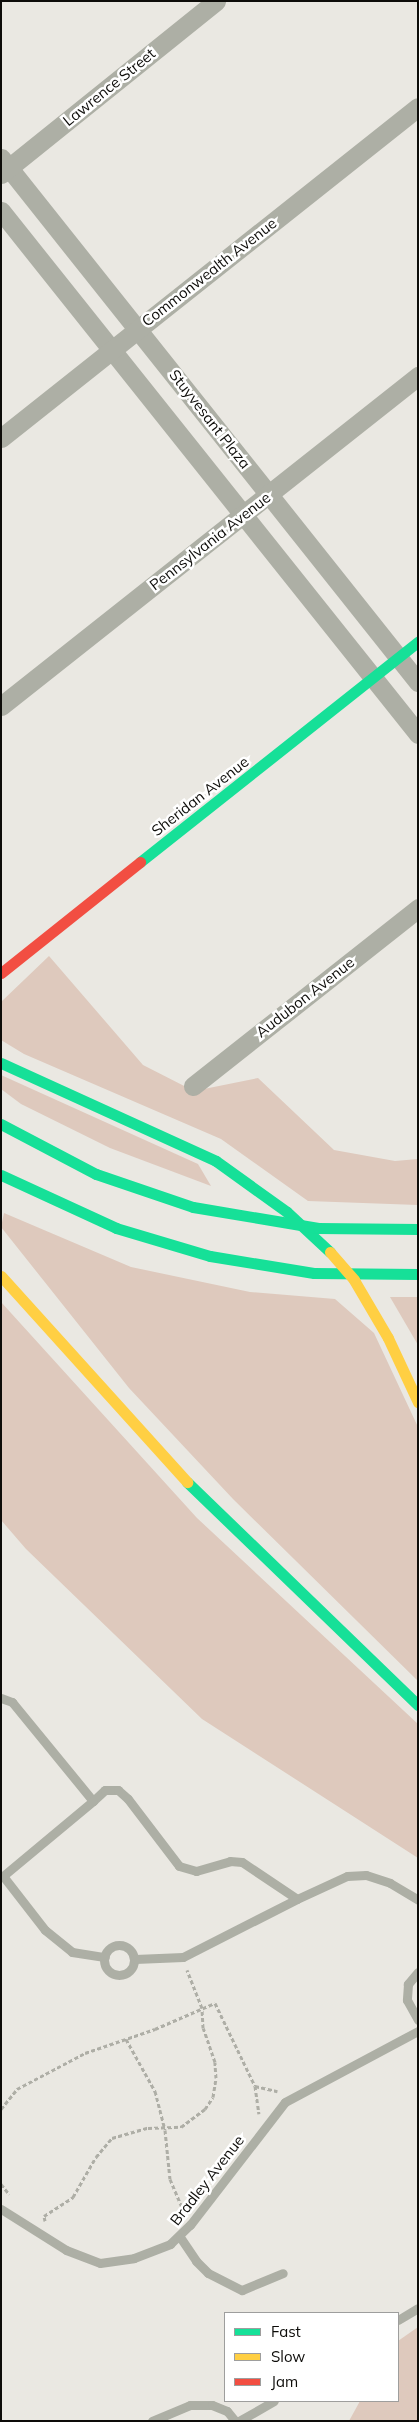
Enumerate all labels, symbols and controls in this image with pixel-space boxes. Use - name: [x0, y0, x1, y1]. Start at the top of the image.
- street label: Lawrence Street: [59, 44, 159, 130]
- street label: Commonwealth Avenue: [138, 214, 280, 330]
- street label: Stuyvesant Plaza: [166, 366, 254, 472]
- street label: Pennsylvania Avenue: [146, 488, 274, 594]
- street label: Sheridan Avenue: [148, 753, 252, 839]
- street label: Audubon Avenue: [252, 953, 358, 1041]
- street label: Bradley Avenue: [166, 2131, 248, 2229]
- legend: [224, 2312, 399, 2402]
- text: Fast: [271, 2322, 301, 2341]
- text: Slow: [271, 2347, 305, 2366]
- text: Jam: [271, 2372, 298, 2391]

